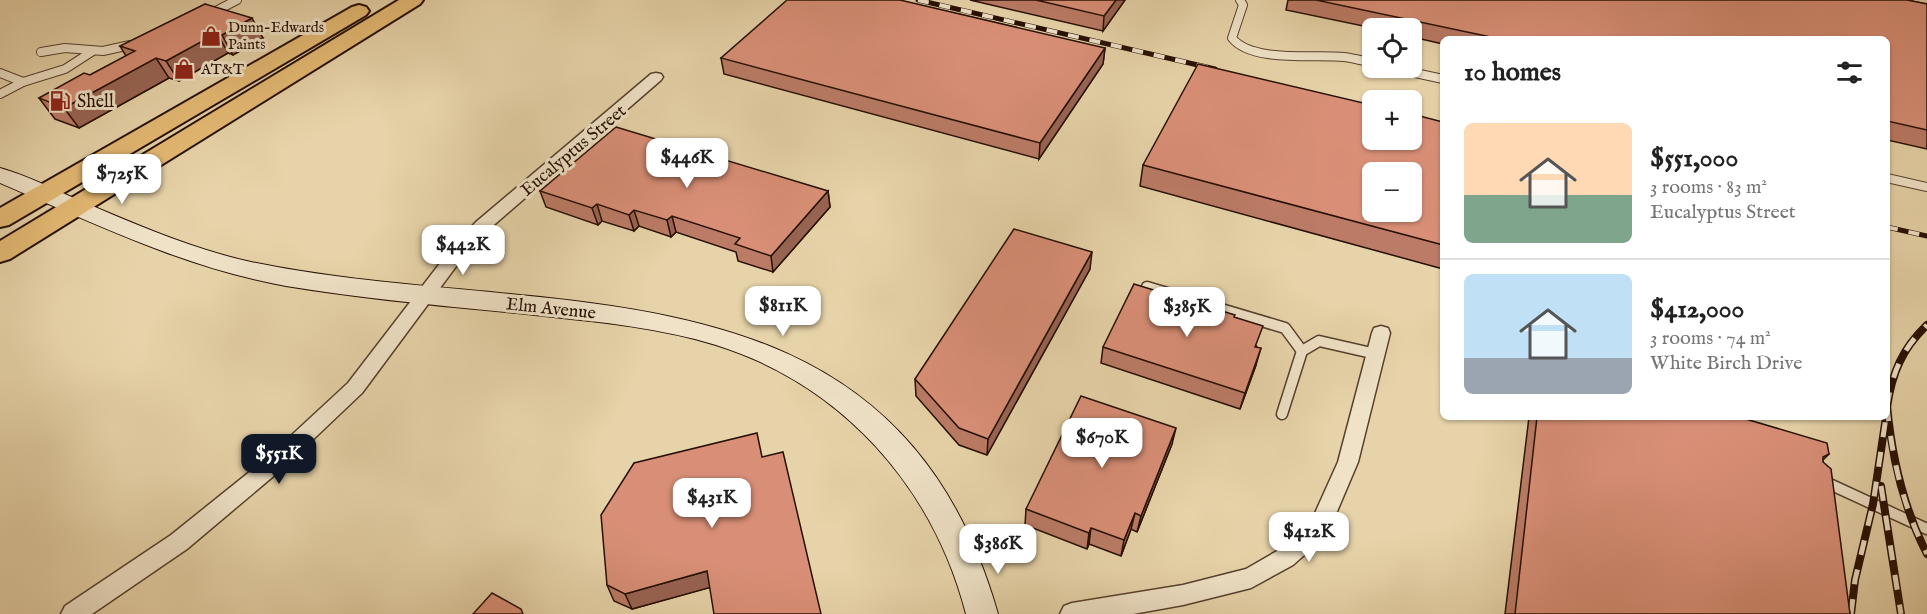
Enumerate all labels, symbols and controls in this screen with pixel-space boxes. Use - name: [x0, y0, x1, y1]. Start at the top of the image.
- place label: Dunn-Edwards Paints: [228, 18, 324, 54]
- map controls: [1362, 18, 1422, 222]
- button: locate: [1362, 18, 1422, 78]
- shop icon: Dunn-Edwards Paints: [199, 24, 223, 48]
- text: 10 homes: [1464, 56, 1561, 89]
- icon: filters: [1833, 56, 1866, 89]
- shop icon: AT&T: [172, 57, 196, 81]
- place label: AT&T: [200, 60, 244, 79]
- fuel station icon: Shell: [48, 89, 72, 113]
- button: +: [1362, 90, 1422, 150]
- place label: Shell: [77, 91, 114, 114]
- street label: Eucalyptus Street: [516, 100, 632, 202]
- pin: $446K: [645, 138, 729, 189]
- text: $551,000: [1650, 142, 1738, 175]
- text: $446K: [660, 145, 714, 170]
- icon: home: [1512, 147, 1584, 219]
- pin: $725K: [80, 154, 164, 205]
- text: $725K: [96, 161, 148, 186]
- button: −: [1362, 162, 1422, 222]
- text: 3 rooms · 83 m²: [1650, 175, 1767, 200]
- text: Eucalyptus Street: [1650, 200, 1796, 225]
- pin: $442K: [421, 225, 505, 276]
- text: $442K: [436, 232, 490, 257]
- pin: $811K: [741, 286, 825, 337]
- pin: $385K: [1145, 287, 1229, 338]
- street label: Elm Avenue: [505, 293, 597, 326]
- text: $811K: [759, 293, 807, 318]
- text: $412,000: [1650, 293, 1744, 326]
- text: $385K: [1163, 294, 1211, 319]
- icon: home: [1512, 298, 1584, 370]
- text: 3 rooms · 74 m²: [1650, 326, 1771, 351]
- text: White Birch Drive: [1650, 351, 1802, 376]
- pin: $670K: [1060, 418, 1144, 469]
- text: $670K: [1075, 425, 1129, 450]
- pin: $551K: [237, 434, 321, 485]
- text: $551K: [255, 441, 303, 466]
- pin: $431K: [670, 478, 754, 529]
- text: $431K: [687, 485, 737, 510]
- pin: $412K: [1267, 512, 1351, 563]
- text: $412K: [1283, 519, 1335, 544]
- pin: $386K: [956, 524, 1040, 575]
- text: $386K: [973, 531, 1023, 556]

